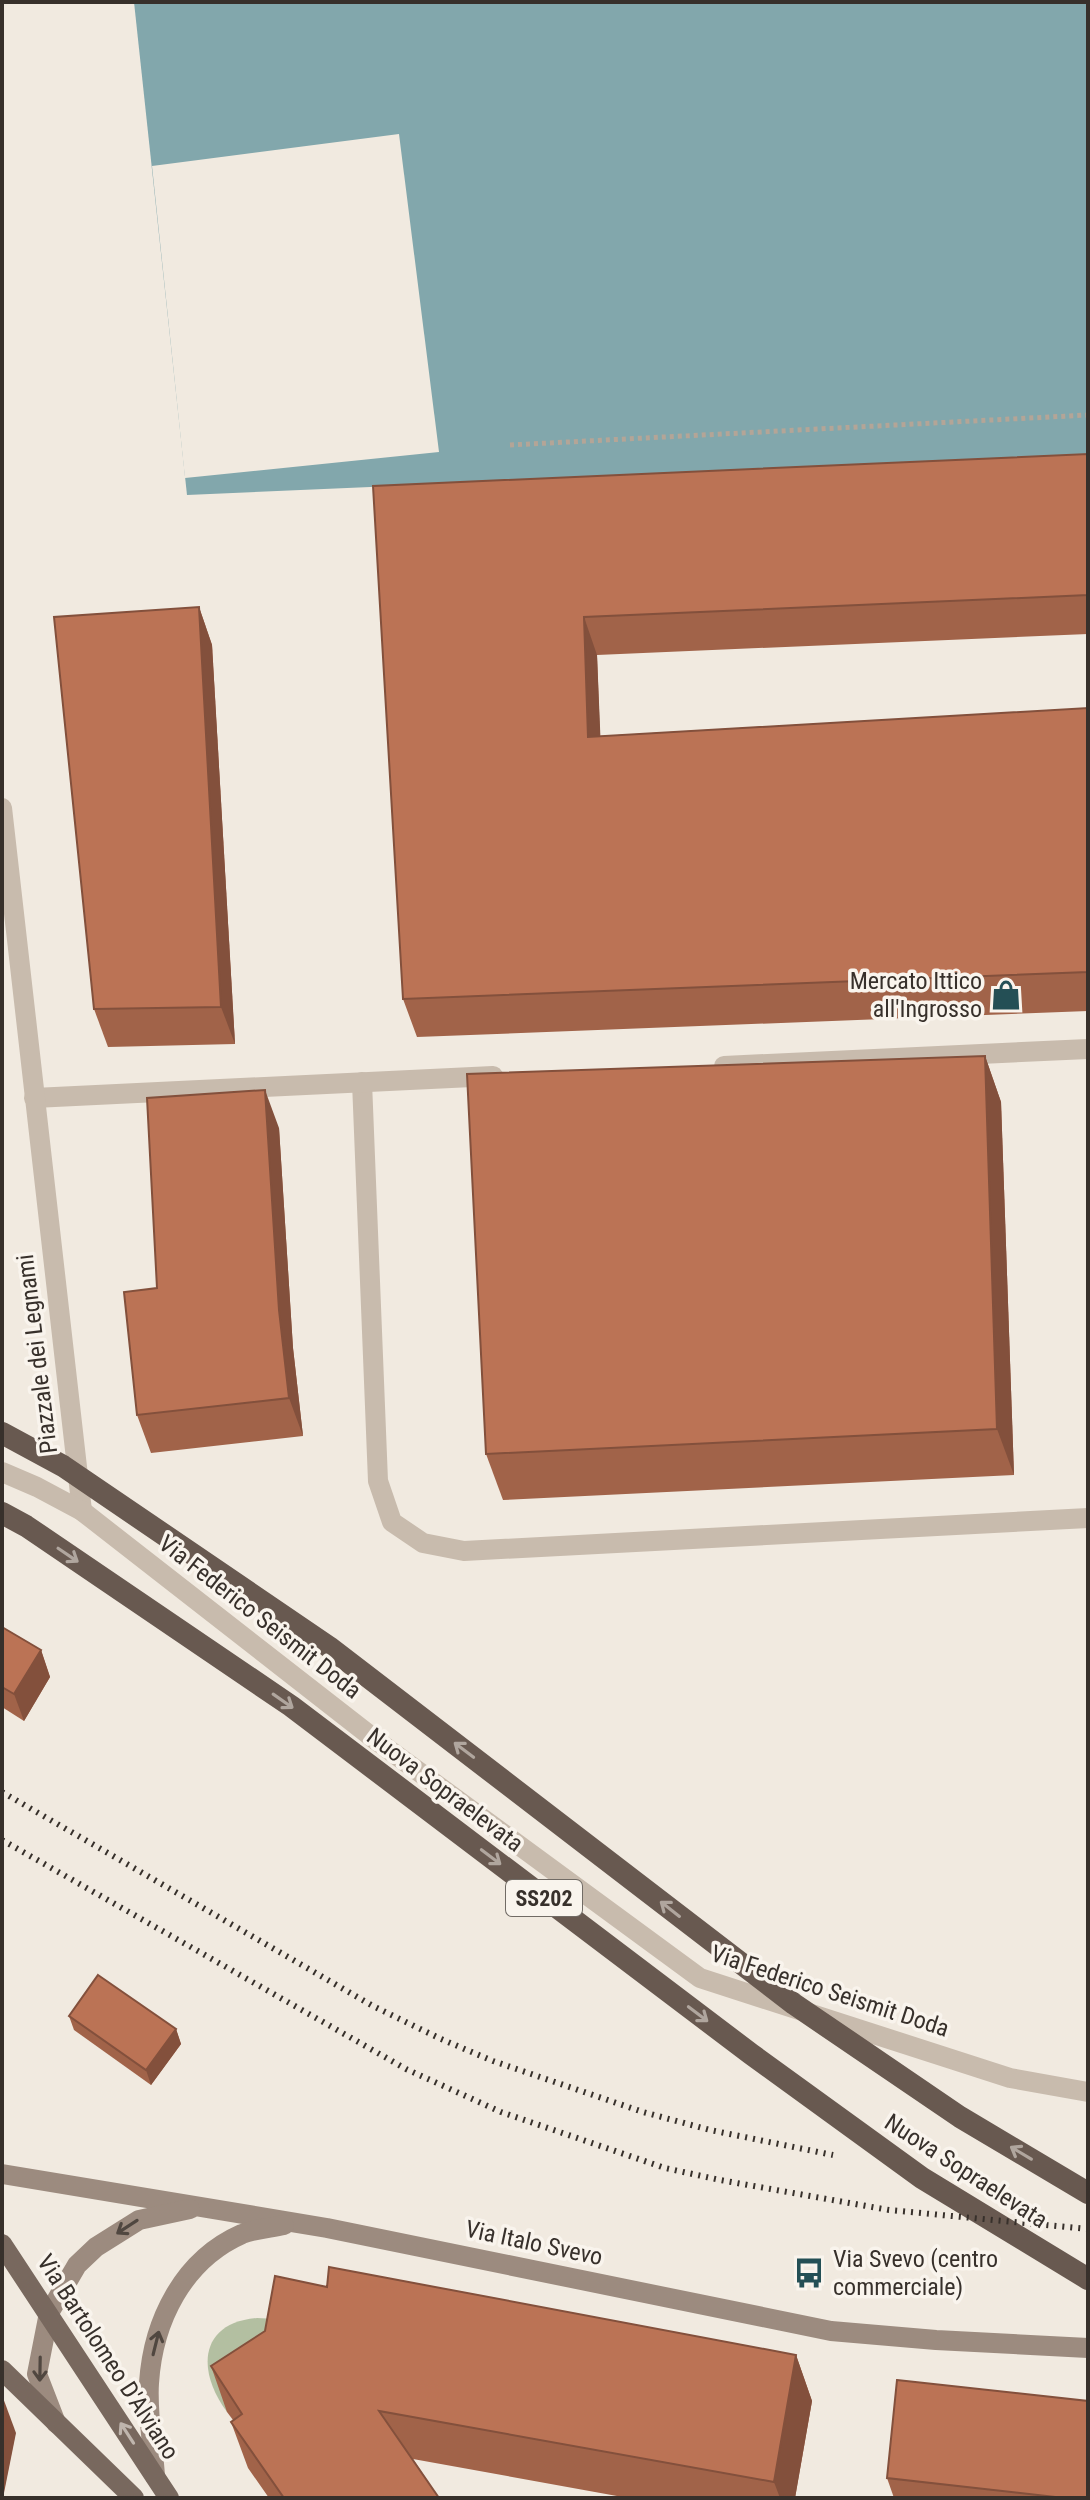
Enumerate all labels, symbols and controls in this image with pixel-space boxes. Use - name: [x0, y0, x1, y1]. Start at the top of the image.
- place label: Mercato Ittico all'Ingrosso: [850, 967, 982, 1023]
- shop icon: Mercato Ittico all'Ingrosso: [989, 978, 1023, 1012]
- street label: Piazzale dei Legnami: [11, 1253, 63, 1455]
- street label: Via Federico Seismit Doda: [153, 1529, 367, 1705]
- one-way arrow: [56, 1547, 79, 1563]
- one-way arrow: [272, 1693, 294, 1709]
- street label: Nuova Sopraelevata: [361, 1722, 529, 1858]
- one-way arrow: [454, 1742, 475, 1759]
- one-way arrow: [479, 1849, 501, 1866]
- road number: SS202: [506, 1880, 582, 1916]
- one-way arrow: [660, 1900, 681, 1917]
- street label: Via Federico Seismit Doda: [707, 1939, 953, 2043]
- one-way arrow: [687, 2005, 708, 2022]
- street label: Nuova Sopraelevata: [879, 2108, 1053, 2234]
- one-way arrow: [1010, 2145, 1033, 2161]
- street label: Via Italo Svevo: [463, 2215, 605, 2271]
- one-way arrow: [116, 2220, 139, 2236]
- place label: Via Svevo (centro commerciale): [833, 2245, 998, 2301]
- street label: Via Bartolomeo D'Alviano: [31, 2249, 185, 2465]
- bus stop icon: Via Svevo (centro commerciale): [792, 2256, 826, 2290]
- one-way arrow: [150, 2330, 165, 2356]
- one-way arrow: [33, 2355, 48, 2381]
- one-way arrow: [119, 2422, 135, 2444]

